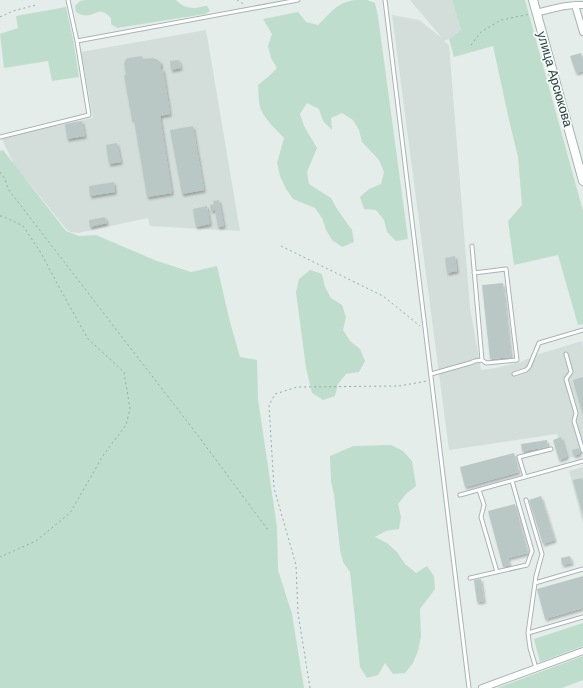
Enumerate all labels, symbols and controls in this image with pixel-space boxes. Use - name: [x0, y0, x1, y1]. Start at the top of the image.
- street label: улица Арсюкова: [534, 30, 576, 129]

